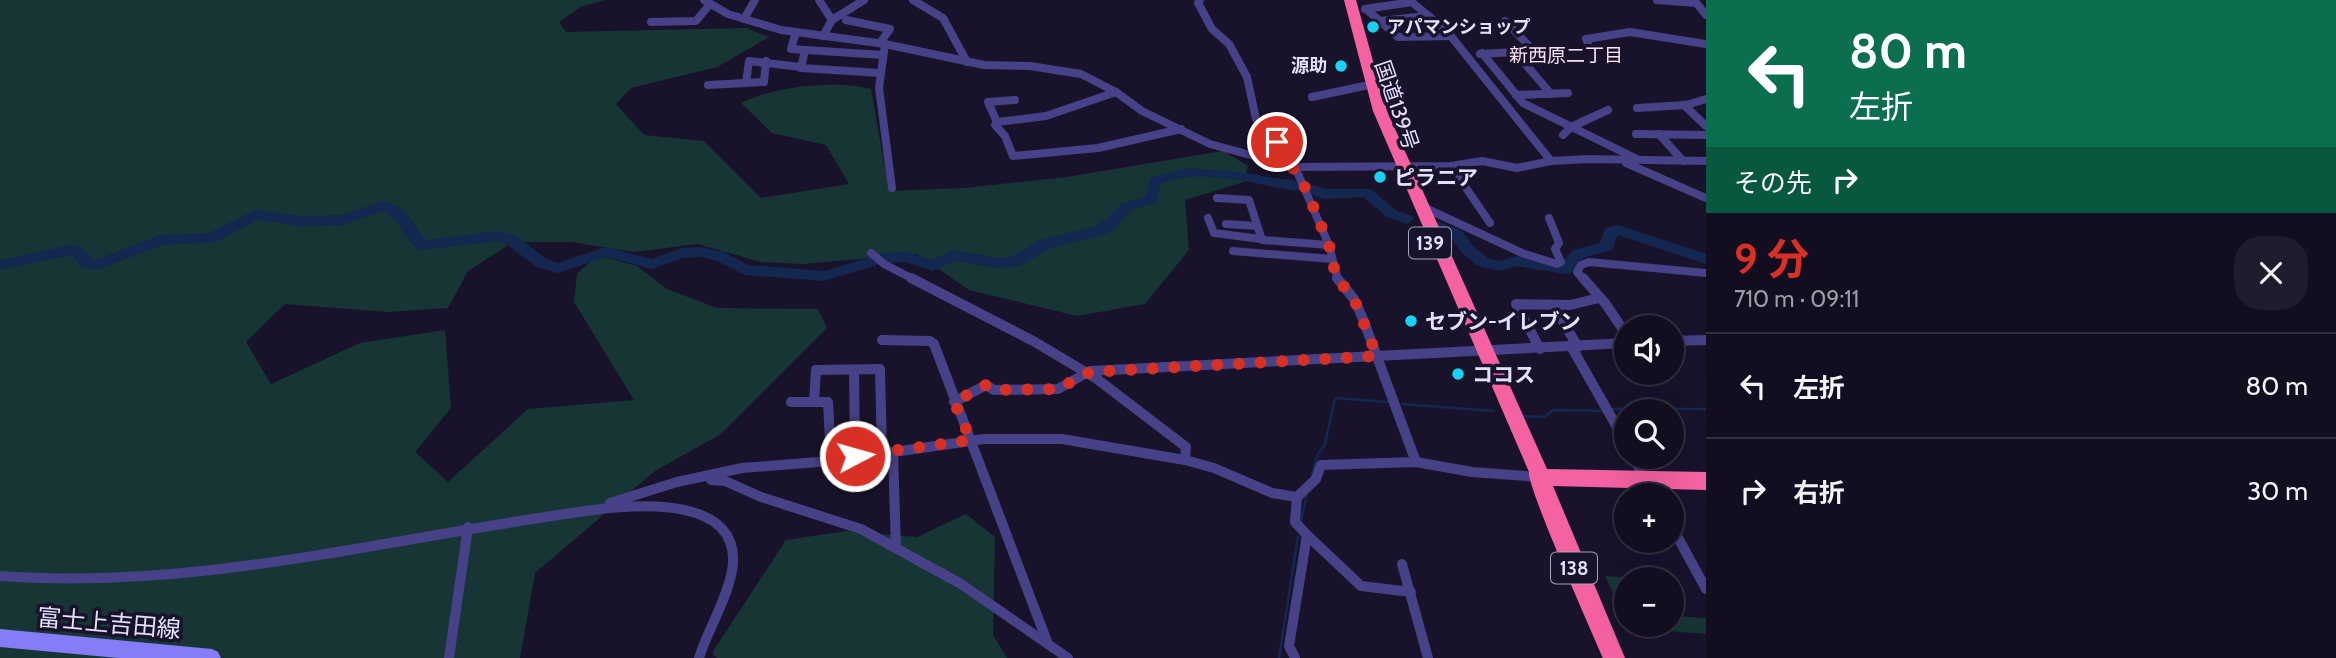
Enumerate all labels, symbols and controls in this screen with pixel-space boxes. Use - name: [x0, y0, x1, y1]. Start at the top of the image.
- place label: アパマンショップ: [1387, 16, 1531, 38]
- marker: アパマンショップ: [1365, 19, 1381, 35]
- text: 80 m: [1849, 21, 1967, 80]
- icon: left: [1734, 28, 1825, 119]
- district label: 新西原二丁目: [1509, 44, 1623, 67]
- place label: 源助: [1291, 55, 1327, 77]
- street label: 国道139号: [1370, 57, 1424, 153]
- marker: 源助: [1333, 58, 1349, 74]
- text: 左折: [1849, 87, 1913, 126]
- pin: [1247, 112, 1307, 172]
- icon: arrive: [1258, 123, 1296, 161]
- icon: right: [1826, 161, 1864, 199]
- place label: ピラニア: [1394, 165, 1478, 190]
- text: その先: [1734, 167, 1812, 199]
- marker: ピラニア: [1372, 169, 1388, 185]
- road number: 139: [1409, 228, 1451, 258]
- text: 9 分: [1734, 233, 1809, 285]
- button: close: [2234, 236, 2308, 310]
- text: 710 m · 09:11: [1734, 285, 1859, 313]
- place label: セブン-イレブン: [1425, 309, 1581, 334]
- marker: セブン-イレブン: [1403, 313, 1419, 329]
- map controls: [1614, 315, 1684, 637]
- button: sound: [1614, 315, 1684, 385]
- place label: ココス: [1472, 362, 1535, 387]
- marker: ココス: [1450, 366, 1466, 382]
- icon: left: [1734, 367, 1772, 405]
- text: 80 m: [2245, 370, 2308, 402]
- text: 左折: [1793, 372, 1845, 404]
- button: search: [1614, 399, 1684, 469]
- position arrow: [818, 419, 892, 493]
- icon: right: [1734, 472, 1772, 510]
- text: 30 m: [2247, 475, 2308, 507]
- text: 右折: [1793, 477, 1845, 509]
- button: +: [1614, 483, 1684, 553]
- road number: 138: [1551, 552, 1597, 583]
- button: −: [1614, 567, 1684, 637]
- street label: 富士上吉田線: [36, 602, 182, 644]

